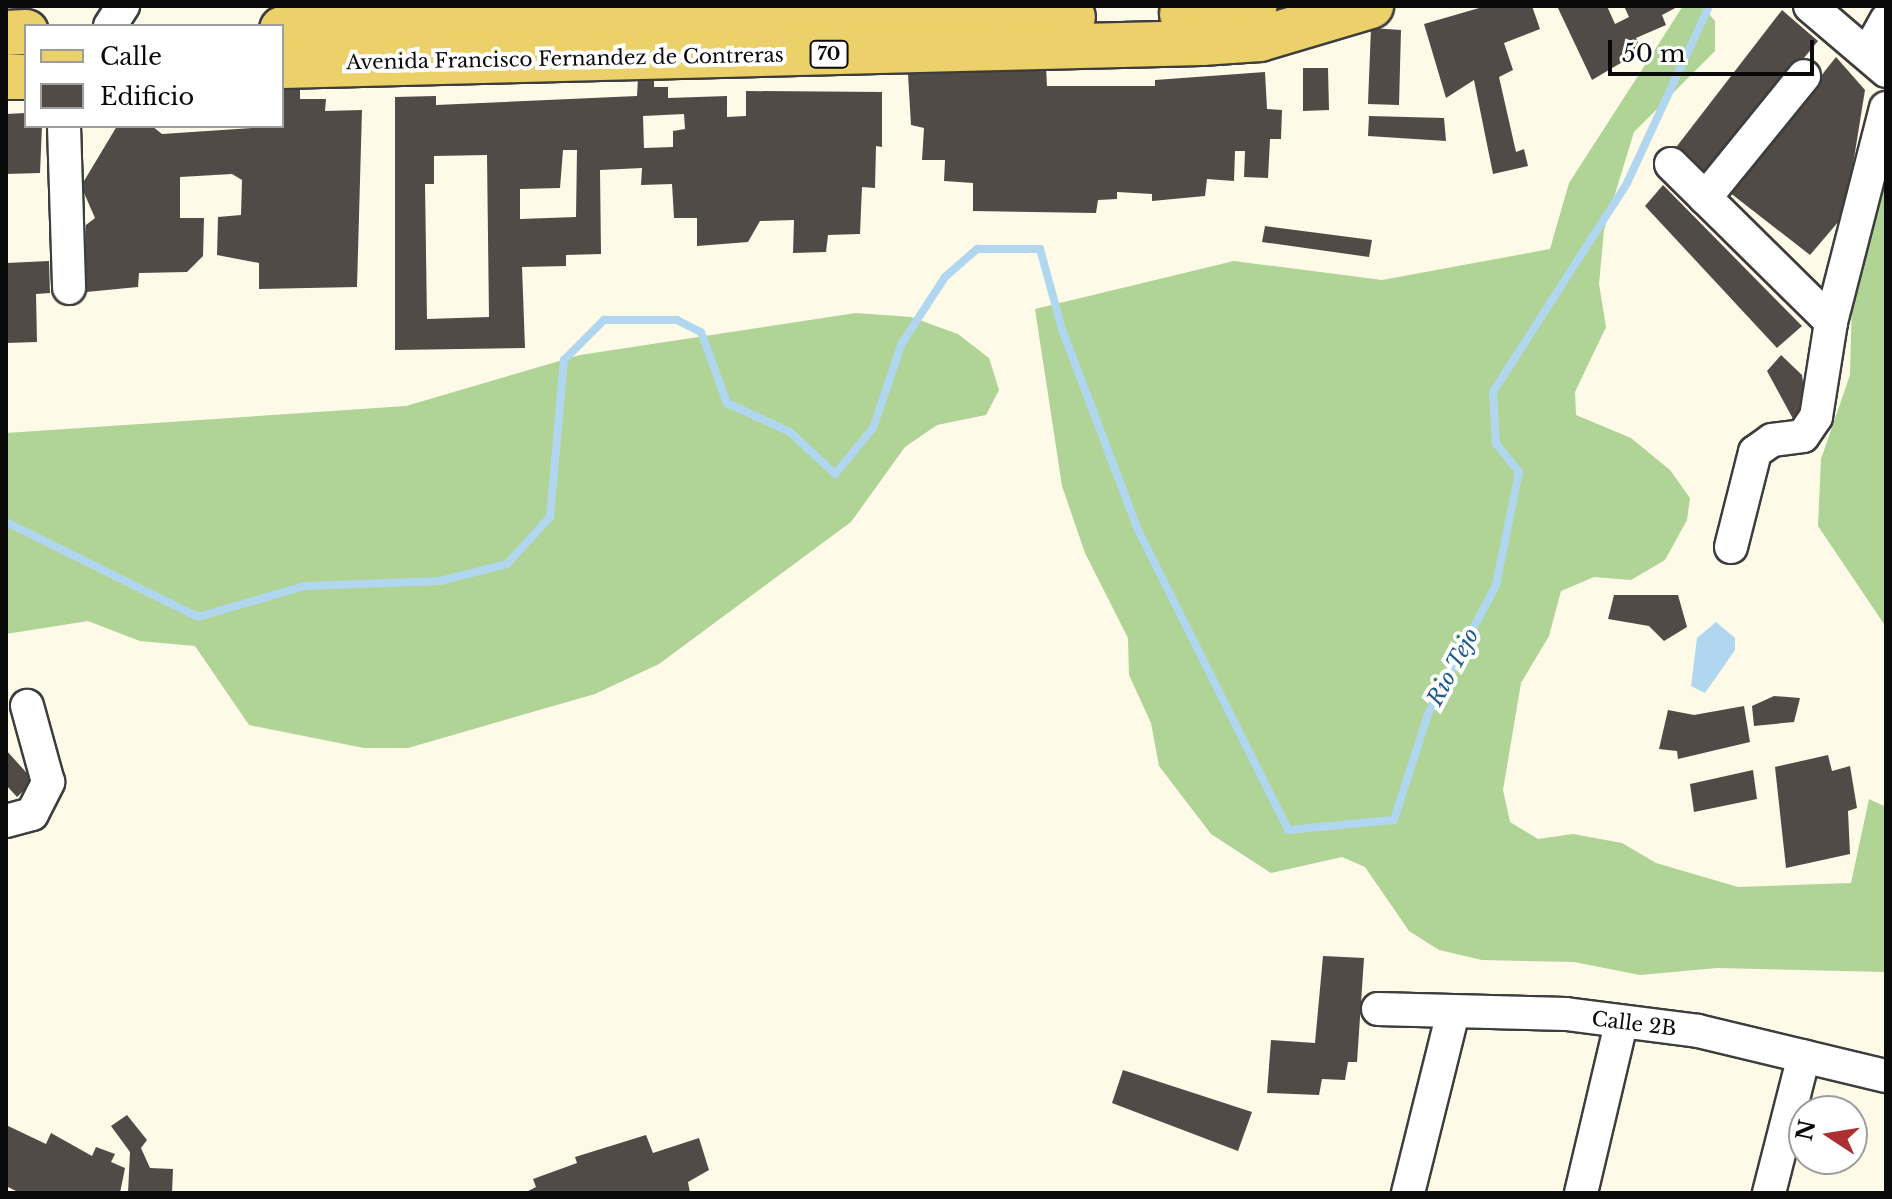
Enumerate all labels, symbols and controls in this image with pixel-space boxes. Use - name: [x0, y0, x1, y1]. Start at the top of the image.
- legend: [24, 24, 284, 128]
- scale bar: [1612, 24, 1818, 74]
- text: 50 m: [1622, 39, 1685, 68]
- road number: 70: [809, 40, 849, 68]
- text: Calle: [100, 42, 162, 71]
- street label: Avenida Francisco Fernandez de Contreras: [346, 43, 784, 75]
- text: Edificio: [100, 82, 194, 111]
- water label: Rio Tejo: [1421, 623, 1485, 711]
- street label: Calle 2B: [1590, 1007, 1678, 1041]
- north arrow: [1788, 1095, 1868, 1175]
- text: N: [1791, 1117, 1821, 1143]

